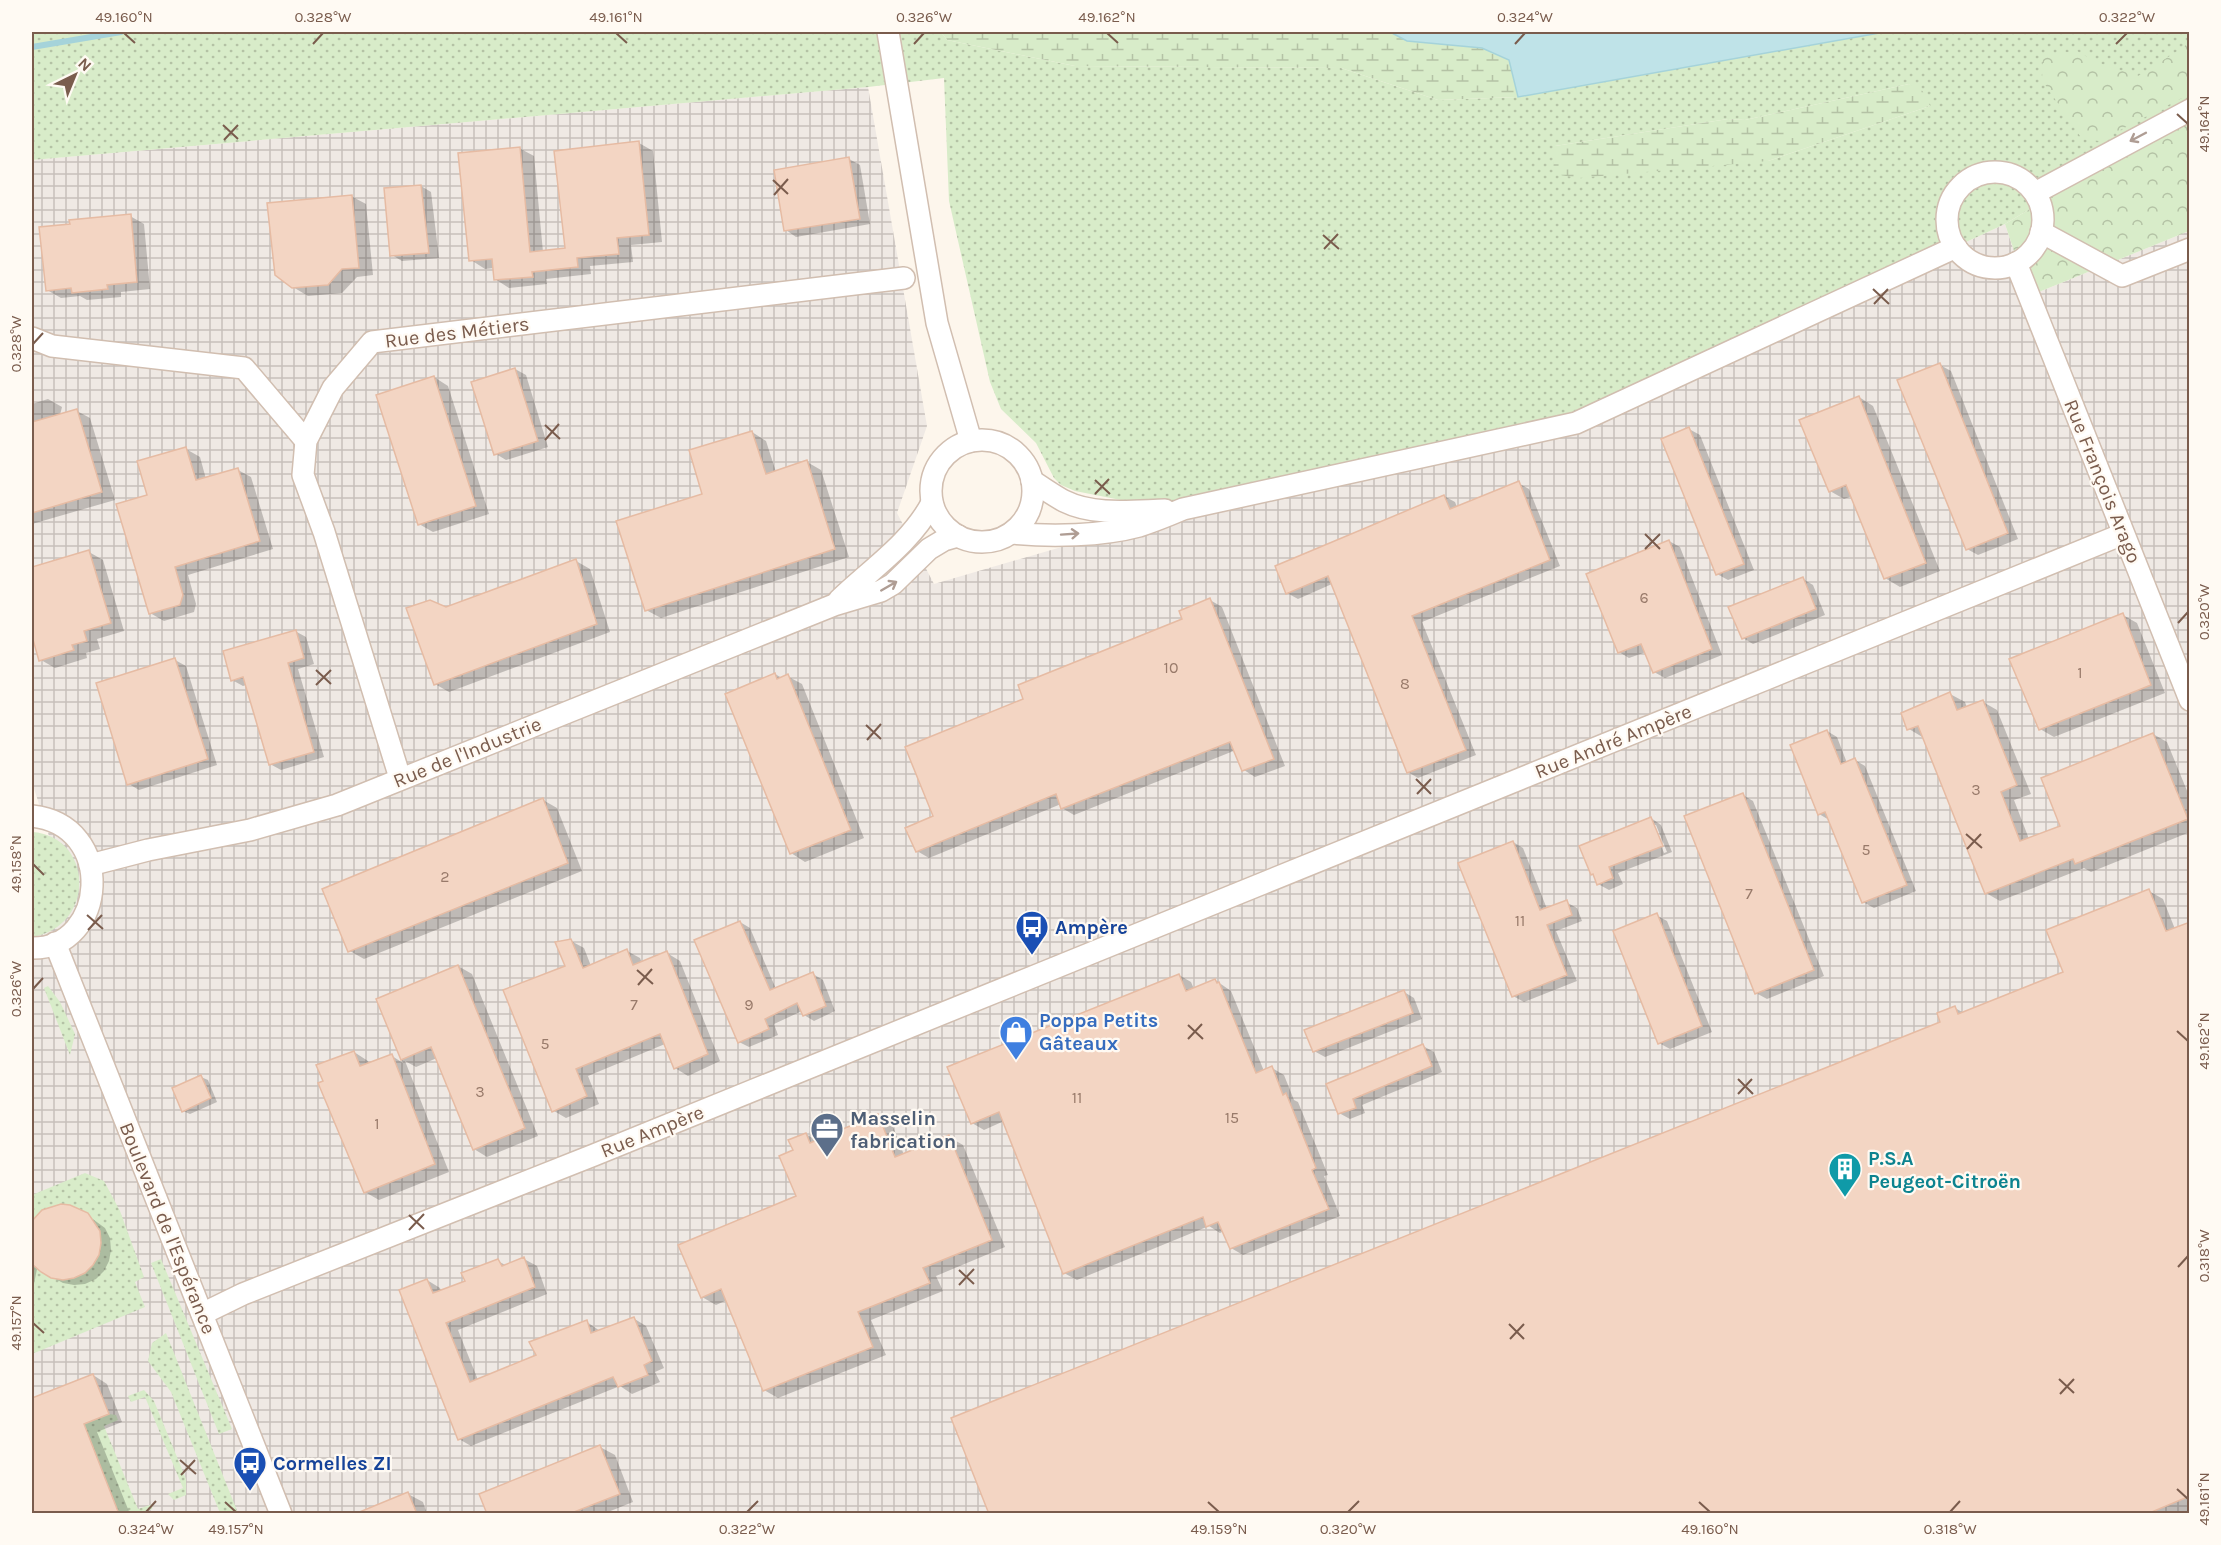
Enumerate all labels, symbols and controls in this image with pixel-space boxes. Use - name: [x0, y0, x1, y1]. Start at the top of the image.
- text: 49.160°N: [95, 8, 153, 26]
- text: 0.328°W: [295, 8, 352, 26]
- text: 49.161°N: [589, 8, 643, 26]
- text: 0.326°W: [896, 8, 953, 26]
- text: 49.162°N: [1078, 8, 1136, 26]
- text: 0.324°W: [1497, 8, 1554, 26]
- text: 0.322°W: [2099, 8, 2156, 26]
- north arrow: [45, 45, 105, 105]
- text: N: [74, 54, 96, 75]
- text: 49.164°N: [2195, 95, 2213, 153]
- one-way arrow: [2130, 131, 2147, 143]
- street label: Rue des Métiers: [383, 312, 531, 353]
- text: 0.328°W: [7, 315, 25, 372]
- street label: Rue François Arago: [2059, 396, 2146, 566]
- one-way arrow: [1060, 528, 1080, 539]
- one-way arrow: [880, 580, 897, 592]
- text: 0.320°W: [2195, 583, 2213, 640]
- house number: 6: [1639, 588, 1649, 607]
- house number: 10: [1164, 658, 1178, 677]
- house number: 1: [2077, 663, 2083, 682]
- house number: 8: [1400, 674, 1410, 693]
- street label: Rue André Ampère: [1532, 700, 1695, 783]
- street label: Rue de l'Industrie: [390, 712, 545, 793]
- house number: 3: [1971, 780, 1981, 799]
- text: 49.158°N: [7, 835, 25, 893]
- house number: 5: [1861, 840, 1871, 859]
- house number: 2: [440, 867, 450, 886]
- house number: 7: [1745, 884, 1753, 903]
- bus stop icon: Ampère: [1014, 909, 1050, 956]
- house number: 11: [1515, 911, 1525, 930]
- place label: Ampère: [1055, 916, 1128, 939]
- text: 0.326°W: [7, 960, 25, 1017]
- house number: 7: [630, 995, 638, 1014]
- house number: 9: [744, 995, 754, 1014]
- place label: Poppa Petits Gâteaux: [1039, 1009, 1158, 1055]
- text: 49.162°N: [2195, 1012, 2213, 1070]
- shop icon: Poppa Petits Gâteaux: [998, 1014, 1034, 1061]
- house number: 5: [540, 1034, 550, 1053]
- house number: 3: [475, 1082, 485, 1101]
- house number: 11: [1072, 1088, 1082, 1107]
- street label: Rue Ampère: [597, 1100, 707, 1163]
- place label: Masselin fabrication: [850, 1107, 956, 1153]
- house number: 15: [1225, 1108, 1239, 1127]
- office icon: Masselin fabrication: [809, 1111, 845, 1158]
- house number: 1: [374, 1114, 380, 1133]
- street label: Boulevard de l'Espérance: [115, 1119, 221, 1337]
- place label: P.S.A Peugeot-Citroën: [1868, 1147, 2021, 1193]
- building icon: P.S.A Peugeot-Citroën: [1827, 1151, 1863, 1198]
- text: 0.318°W: [2195, 1229, 2213, 1283]
- text: 49.157°N: [7, 1295, 25, 1351]
- bus stop icon: Cormelles ZI: [232, 1445, 268, 1492]
- place label: Cormelles ZI: [273, 1452, 391, 1475]
- text: 49.161°N: [2195, 1472, 2213, 1526]
- text: 0.324°W: [118, 1520, 175, 1538]
- text: 49.157°N: [208, 1520, 264, 1538]
- text: 0.322°W: [719, 1520, 776, 1538]
- text: 49.159°N: [1190, 1520, 1248, 1538]
- text: 0.320°W: [1320, 1520, 1377, 1538]
- text: 49.160°N: [1681, 1520, 1739, 1538]
- text: 0.318°W: [1923, 1520, 1977, 1538]

